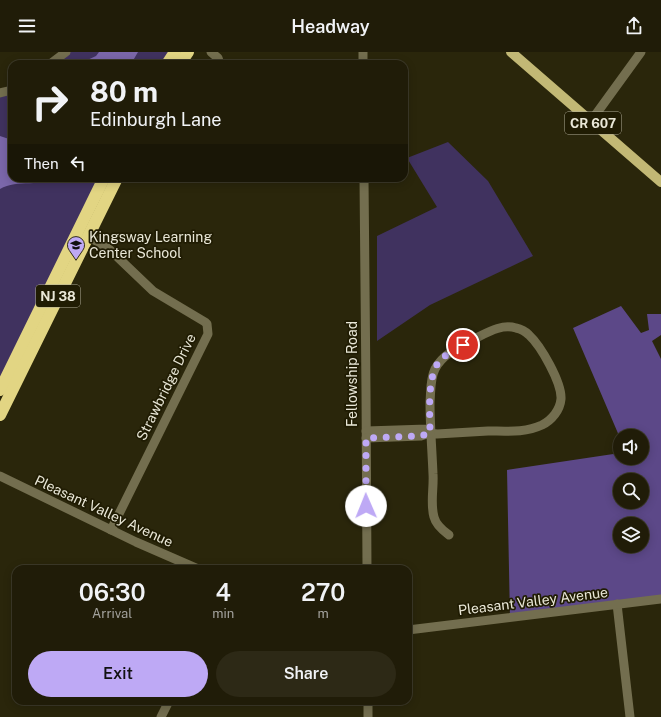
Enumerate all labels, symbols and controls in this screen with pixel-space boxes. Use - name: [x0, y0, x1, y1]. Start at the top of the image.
- icon: menu: [16, 15, 38, 37]
- icon: share: [623, 15, 645, 37]
- text: Headway: [291, 16, 370, 37]
- text: 80 m: [90, 75, 158, 108]
- icon: right: [24, 76, 76, 128]
- text: Edinburgh Lane: [90, 109, 221, 130]
- road number: CR 607: [565, 112, 621, 134]
- icon: left: [67, 152, 89, 174]
- text: Then: [24, 155, 59, 172]
- place label: Kingsway Learning Center School: [89, 229, 212, 261]
- school or university icon: Kingsway Learning Center School: [66, 235, 86, 260]
- road number: NJ 38: [36, 285, 80, 307]
- street label: Fellowship Road: [344, 321, 360, 427]
- pin: [446, 328, 480, 362]
- street label: Strawbridge Drive: [133, 331, 199, 443]
- icon: arrive: [452, 334, 474, 356]
- map controls: [613, 429, 649, 553]
- button: sound: [613, 429, 649, 465]
- street label: Pleasant Valley Avenue: [32, 472, 176, 550]
- button: search: [613, 473, 649, 509]
- position arrow: [345, 485, 387, 527]
- button: layers: [613, 517, 649, 553]
- text: 06:30: [79, 578, 146, 606]
- text: 4: [216, 578, 231, 606]
- text: 270: [301, 578, 345, 606]
- street label: Pleasant Valley Avenue: [457, 584, 609, 618]
- text: Arrival: [92, 606, 132, 621]
- text: min: [212, 606, 234, 621]
- text: m: [318, 606, 329, 621]
- button: Exit: [28, 651, 208, 697]
- button: Share: [216, 651, 396, 697]

